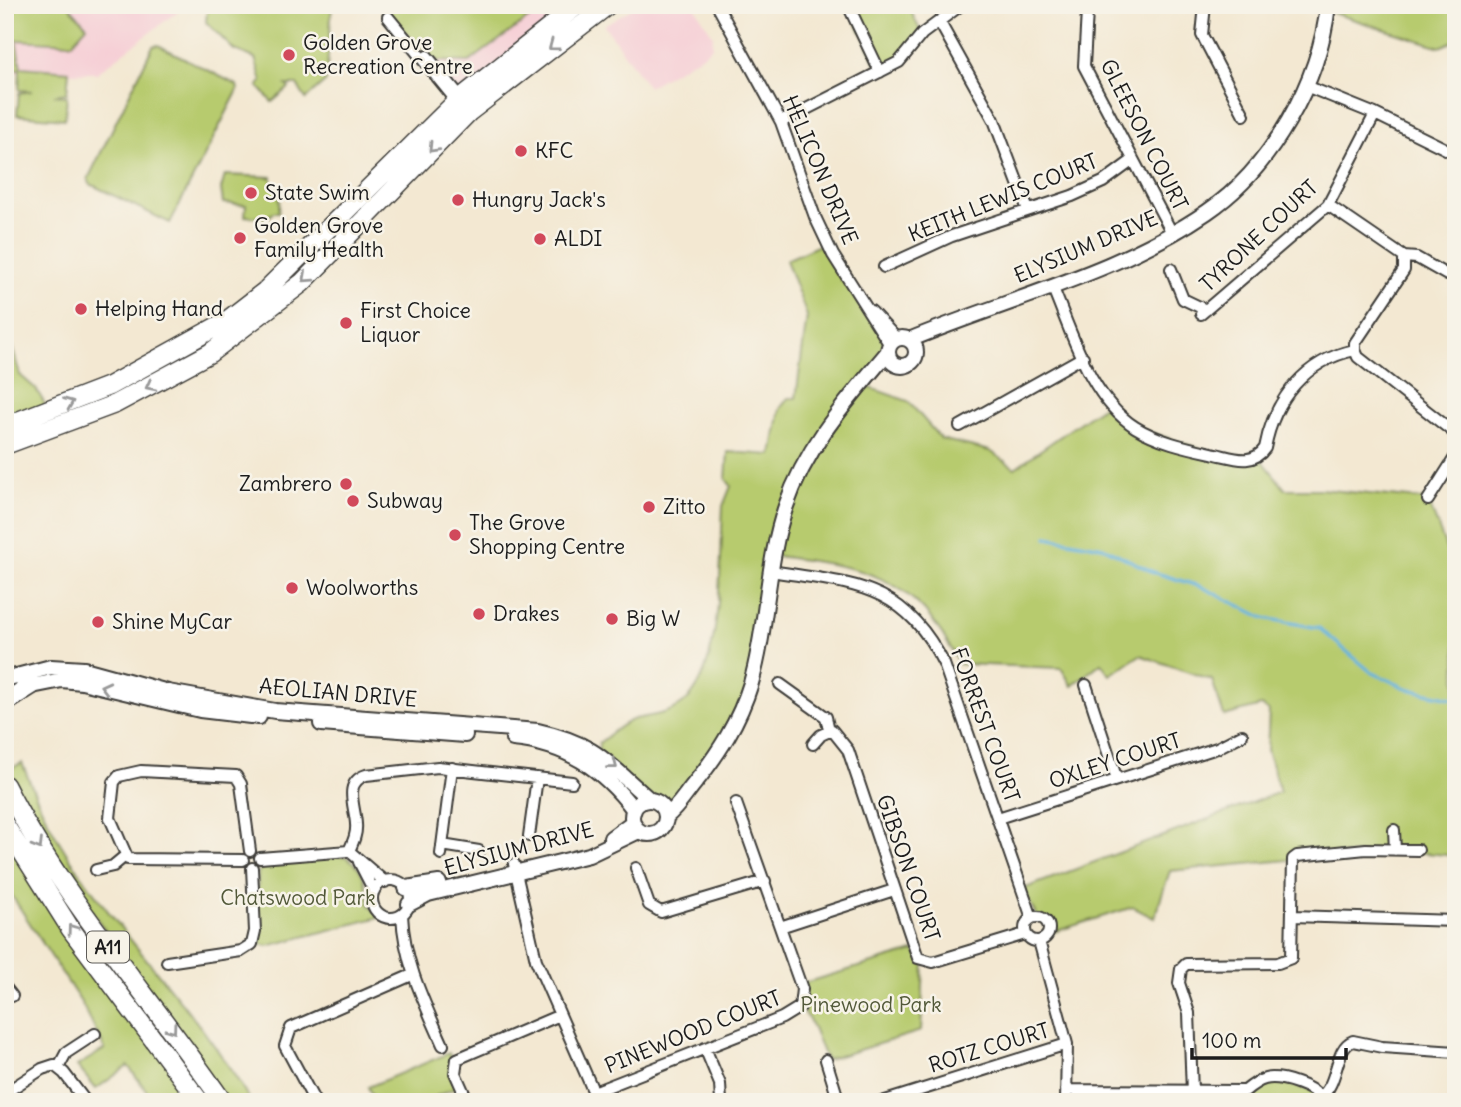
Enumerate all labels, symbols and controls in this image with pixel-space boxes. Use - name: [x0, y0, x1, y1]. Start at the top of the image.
- place label: Golden Grove Recreation Centre: [303, 29, 473, 80]
- one-way arrow: [548, 38, 561, 51]
- marker: Golden Grove Recreation Centre: [281, 47, 297, 63]
- street label: GLEESON COURT: [1095, 55, 1194, 215]
- street label: HELICON DRIVE: [777, 91, 864, 249]
- place label: KFC: [535, 137, 574, 164]
- one-way arrow: [429, 140, 442, 153]
- marker: KFC: [513, 143, 529, 159]
- street label: KEITH LEWIS COURT: [904, 147, 1102, 248]
- street label: TYRONE COURT: [1194, 174, 1323, 297]
- place label: State Swim: [265, 179, 370, 206]
- marker: State Swim: [243, 185, 259, 201]
- place label: Hungry Jack's: [472, 186, 606, 213]
- marker: Hungry Jack's: [450, 192, 466, 208]
- street label: ELYSIUM DRIVE: [1010, 204, 1162, 289]
- place label: Golden Grove Family Health: [254, 212, 384, 263]
- place label: ALDI: [554, 225, 603, 252]
- marker: Golden Grove Family Health: [232, 230, 248, 246]
- marker: ALDI: [532, 231, 548, 247]
- one-way arrow: [302, 270, 315, 283]
- place label: Helping Hand: [95, 295, 223, 322]
- place label: First Choice Liquor: [360, 297, 471, 348]
- marker: Helping Hand: [73, 301, 89, 317]
- marker: First Choice Liquor: [338, 315, 354, 331]
- one-way arrow: [145, 378, 157, 392]
- one-way arrow: [63, 397, 75, 411]
- place label: Zambrero: [239, 470, 332, 497]
- marker: Zambrero: [338, 476, 354, 492]
- place label: Subway: [367, 487, 443, 514]
- marker: Subway: [345, 493, 361, 509]
- place label: Zitto: [663, 493, 706, 520]
- marker: Zitto: [641, 499, 657, 515]
- place label: The Grove Shopping Centre: [469, 509, 625, 560]
- marker: The Grove Shopping Centre: [447, 527, 463, 543]
- place label: Woolworths: [306, 574, 418, 601]
- marker: Woolworths: [284, 580, 300, 596]
- place label: Drakes: [493, 600, 560, 627]
- place label: Big W: [626, 605, 680, 632]
- marker: Drakes: [471, 606, 487, 622]
- place label: Shine MyCar: [112, 608, 232, 635]
- marker: Big W: [604, 611, 620, 627]
- marker: Shine MyCar: [90, 614, 106, 630]
- street label: FORREST COURT: [945, 644, 1026, 806]
- street label: AEOLIAN DRIVE: [258, 672, 418, 713]
- one-way arrow: [99, 681, 111, 695]
- street label: OXLEY COURT: [1045, 726, 1184, 795]
- one-way arrow: [605, 756, 618, 769]
- street label: GIBSON COURT: [871, 791, 946, 945]
- street label: ELYSIUM DRIVE: [441, 816, 597, 881]
- one-way arrow: [30, 838, 43, 851]
- park label: Chatswood Park: [220, 884, 376, 911]
- one-way arrow: [67, 924, 80, 937]
- road number: A11: [87, 931, 129, 962]
- street label: PINEWOOD COURT: [601, 984, 785, 1079]
- park label: Pinewood Park: [800, 991, 942, 1018]
- street label: ROTZ COURT: [925, 1016, 1052, 1079]
- scale bar: [1192, 1016, 1346, 1060]
- one-way arrow: [163, 1021, 176, 1034]
- text: 100 m: [1202, 1027, 1261, 1054]

